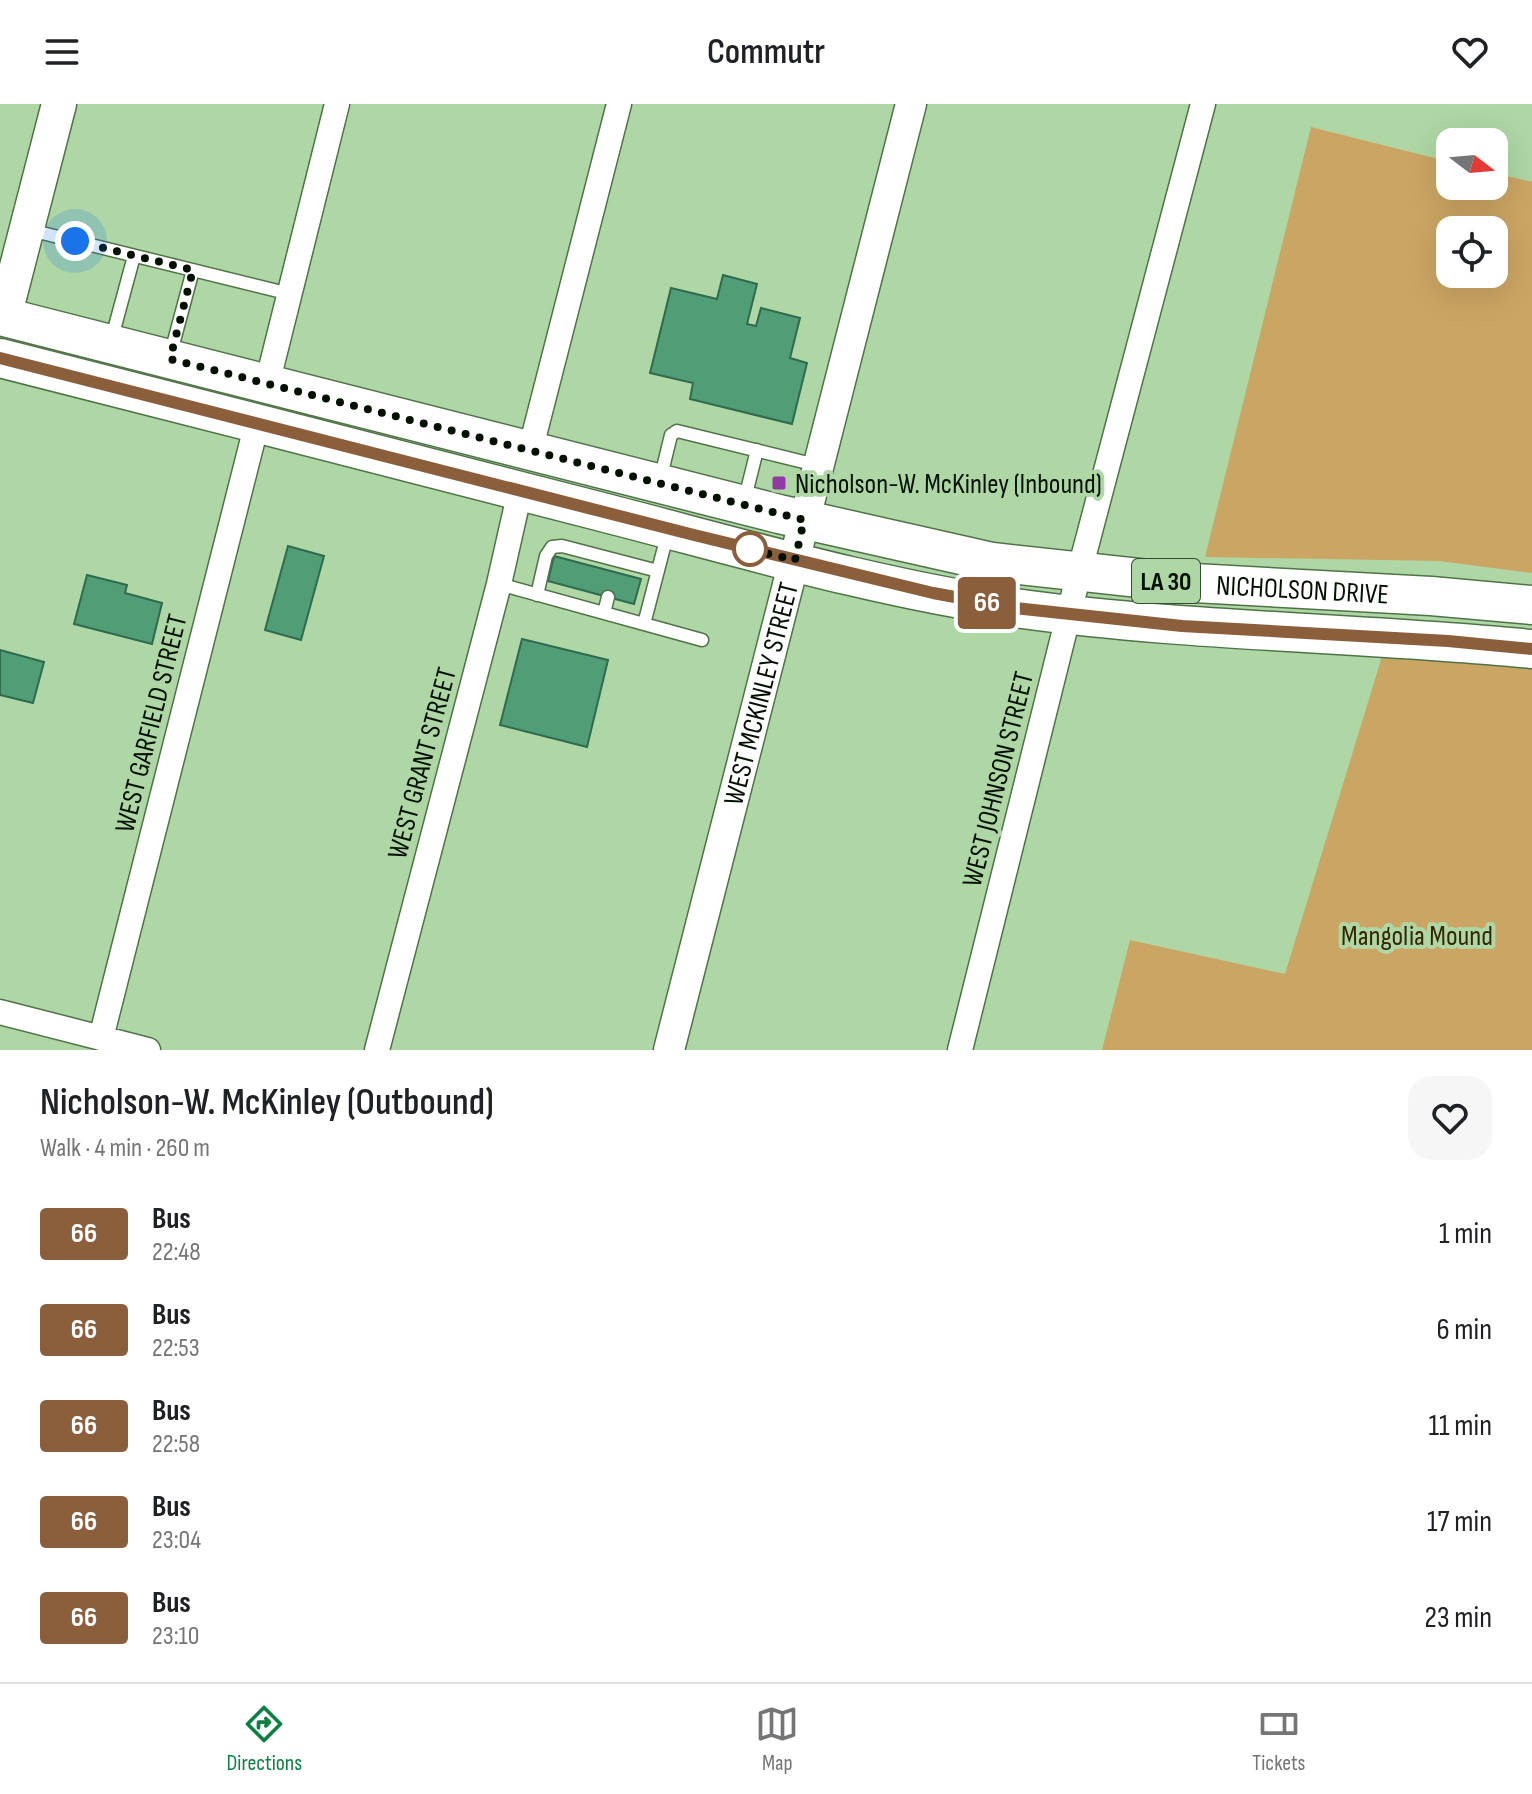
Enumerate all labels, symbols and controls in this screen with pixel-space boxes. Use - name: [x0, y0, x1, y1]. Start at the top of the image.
- icon: menu: [40, 30, 84, 74]
- icon: heart: [1448, 30, 1492, 74]
- text: Commutr: [707, 31, 825, 74]
- north arrow: [1436, 128, 1508, 200]
- map controls: [1436, 128, 1508, 288]
- button: locate: [1436, 216, 1508, 288]
- your location: [55, 221, 95, 261]
- place label: Nicholson-W. McKinley (Inbound): [795, 468, 1102, 501]
- marker: Nicholson-W. McKinley (Inbound): [770, 474, 788, 492]
- unlabelled marker: [733, 532, 767, 566]
- road number: LA 30: [1132, 559, 1200, 603]
- street label: NICHOLSON DRIVE: [1215, 569, 1390, 612]
- line badge: 66: [951, 577, 1023, 629]
- street label: WEST MCKINLEY STREET: [717, 579, 806, 809]
- text: 66: [974, 586, 1000, 619]
- street label: WEST GARFIELD STREET: [108, 611, 195, 836]
- street label: WEST GRANT STREET: [381, 664, 464, 863]
- street label: WEST JOHNSON STREET: [956, 668, 1041, 890]
- park label: Mangolia Mound: [1341, 920, 1493, 953]
- button: heart: [1408, 1076, 1492, 1160]
- text: Nicholson-W. McKinley (Outbound): [40, 1080, 494, 1125]
- text: Walk · 4 min · 260 m: [40, 1133, 210, 1164]
- text: Bus: [152, 1201, 191, 1237]
- text: 1 min: [1439, 1216, 1492, 1252]
- text: 66: [71, 1217, 97, 1250]
- text: 22:48: [152, 1237, 201, 1268]
- text: Bus: [152, 1297, 191, 1333]
- text: 6 min: [1436, 1312, 1492, 1348]
- text: 66: [71, 1313, 97, 1346]
- text: 22:53: [152, 1333, 200, 1364]
- text: Bus: [152, 1393, 191, 1429]
- text: 11 min: [1429, 1408, 1492, 1444]
- text: 66: [71, 1409, 97, 1442]
- text: 22:58: [152, 1429, 200, 1460]
- text: Bus: [152, 1489, 191, 1525]
- text: 17 min: [1427, 1504, 1492, 1540]
- text: 66: [71, 1505, 97, 1538]
- text: 23:04: [152, 1525, 201, 1556]
- text: Bus: [152, 1585, 191, 1621]
- text: 23 min: [1425, 1600, 1492, 1636]
- text: 66: [71, 1601, 97, 1634]
- text: 23:10: [152, 1621, 199, 1652]
- tab: Directions: [227, 1702, 302, 1777]
- tab: Map: [755, 1702, 799, 1777]
- tab: Tickets: [1252, 1702, 1305, 1777]

